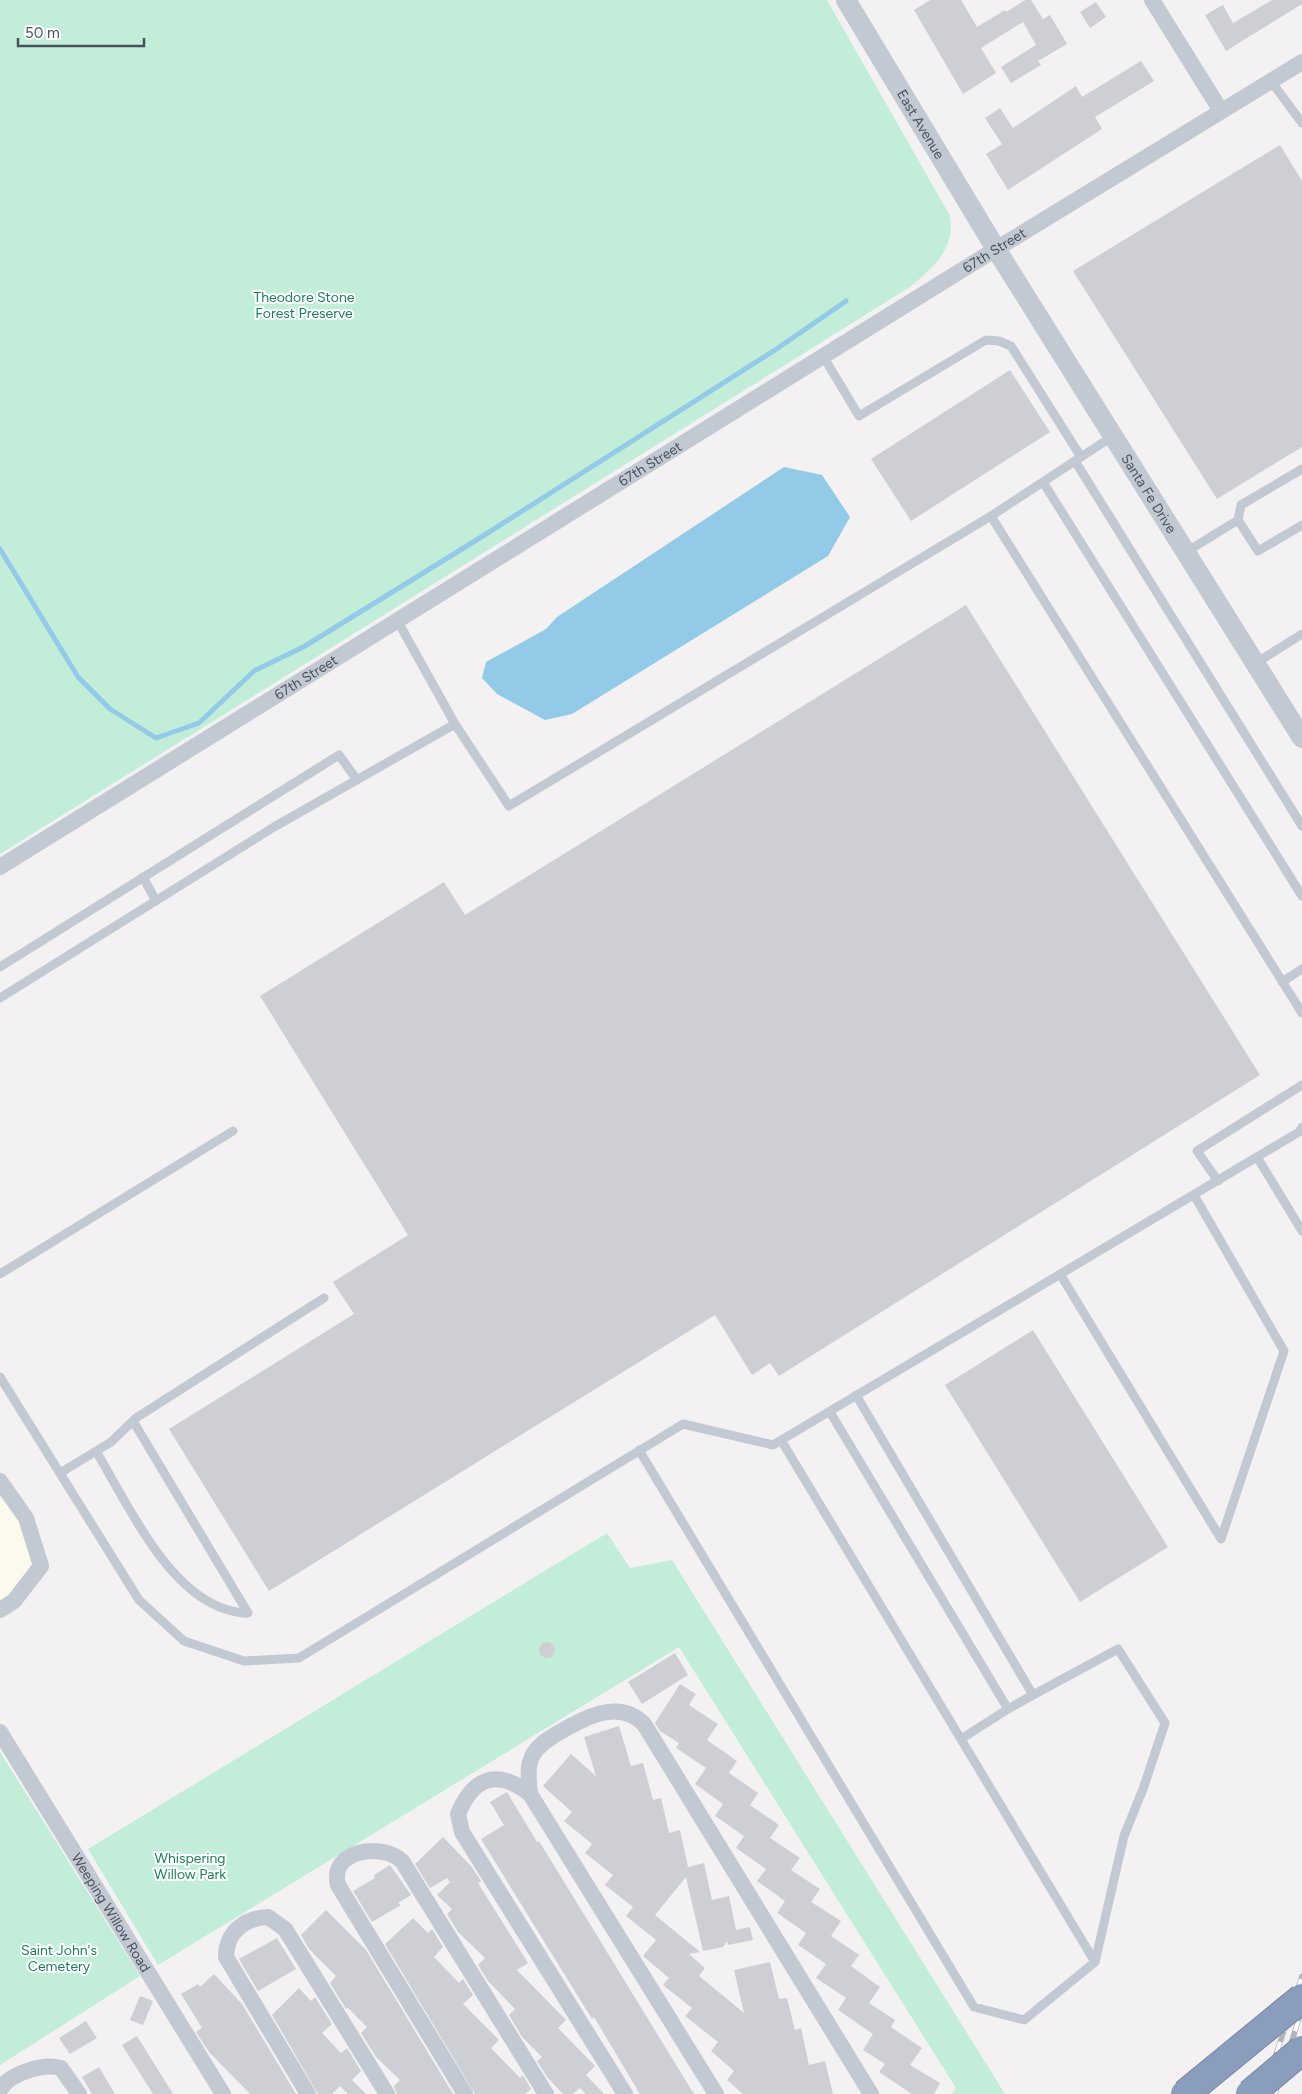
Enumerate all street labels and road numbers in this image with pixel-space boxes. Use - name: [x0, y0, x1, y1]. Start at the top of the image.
- street label: East Avenue: [893, 87, 948, 163]
- street label: 67th Street: [960, 225, 1029, 277]
- street label: 67th Street: [616, 438, 685, 490]
- street label: Santa Fe Drive: [1117, 451, 1180, 537]
- street label: 67th Street: [271, 652, 341, 704]
- street label: Weeping Willow Road: [68, 1850, 154, 1975]

